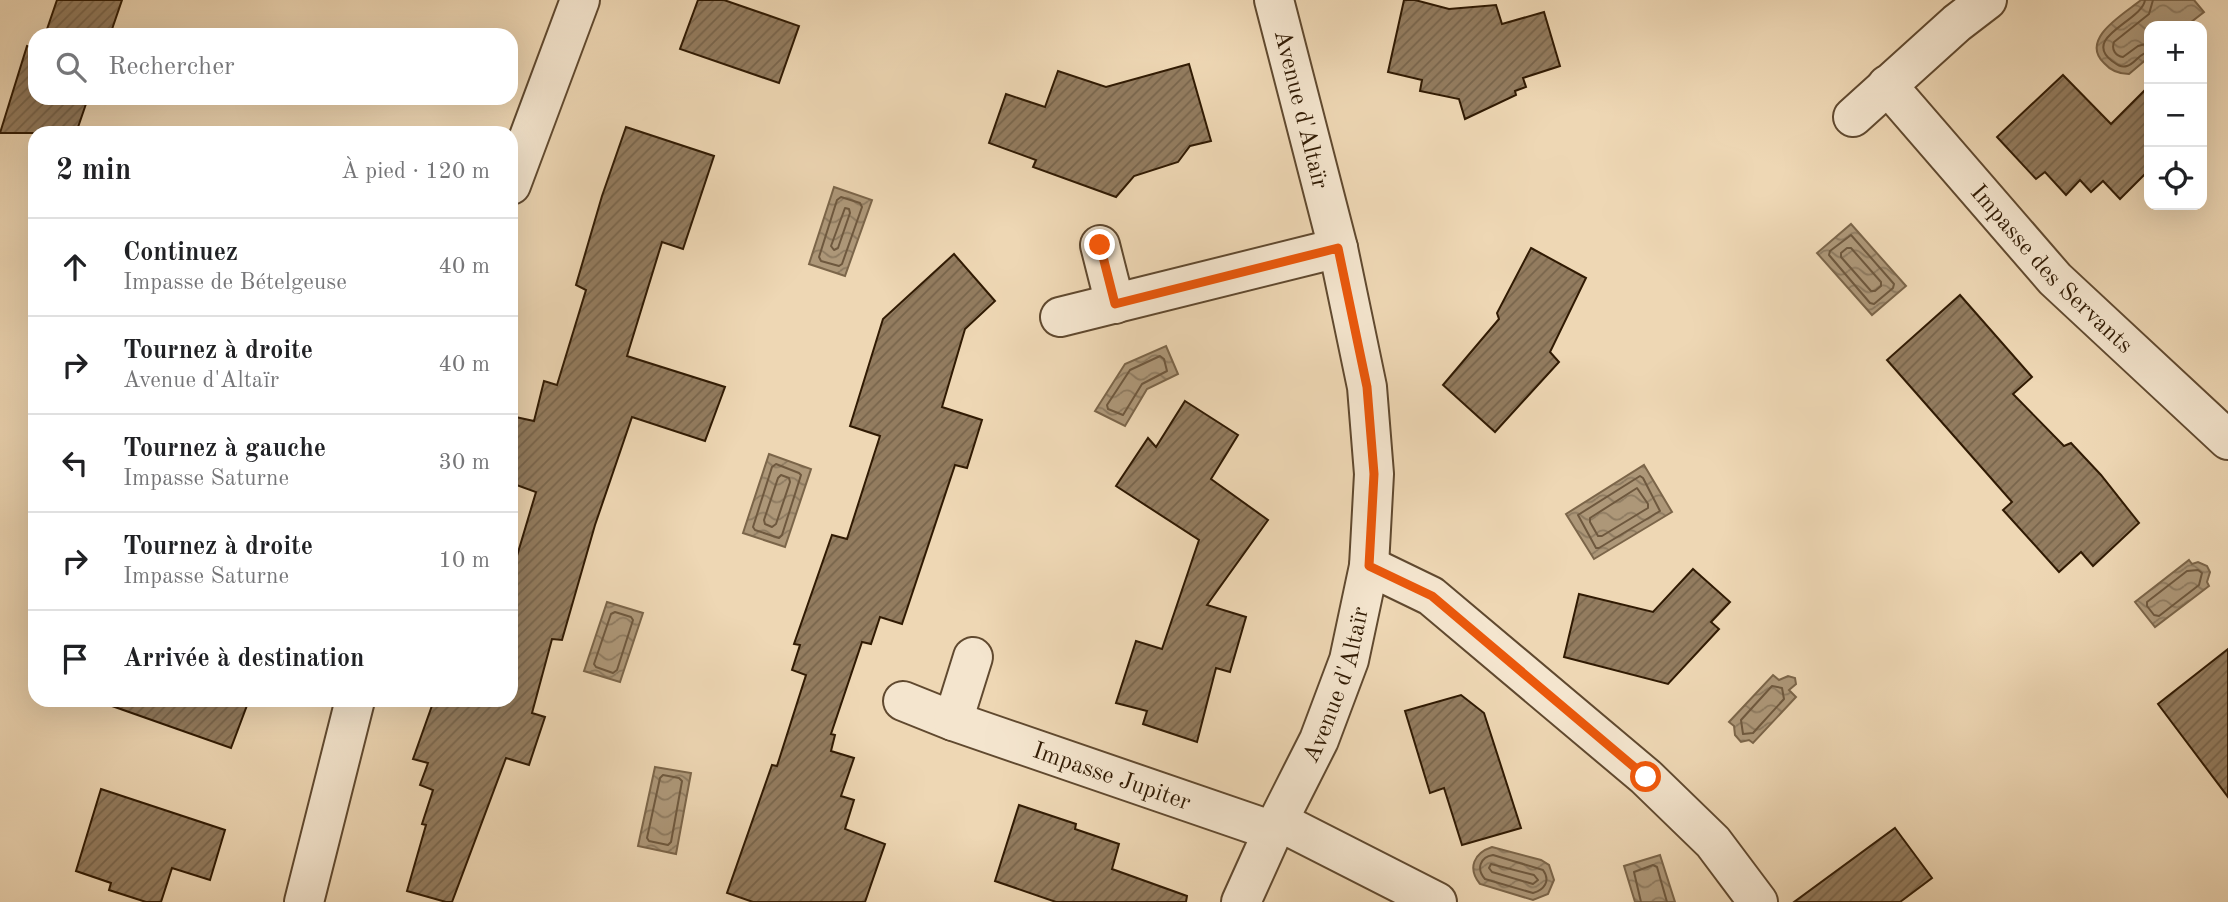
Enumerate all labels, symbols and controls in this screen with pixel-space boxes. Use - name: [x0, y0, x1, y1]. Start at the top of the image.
- map controls: [2144, 21, 2207, 210]
- button: +: [2144, 21, 2207, 84]
- search box: [28, 28, 518, 105]
- street label: Avenue d'Altaïr: [1269, 28, 1331, 192]
- icon: search: [52, 48, 90, 86]
- text: Rechercher: [108, 54, 235, 80]
- button: −: [2144, 84, 2207, 147]
- button: locate: [2144, 147, 2207, 210]
- text: 2 min: [56, 156, 131, 186]
- text: À pied · 120 m: [341, 160, 490, 183]
- street label: Impasse des Servants: [1965, 181, 2137, 359]
- route end: [1084, 229, 1115, 260]
- text: Continuez: [123, 240, 238, 266]
- icon: ahead: [56, 248, 94, 286]
- text: 40 m: [439, 255, 490, 278]
- text: Impasse de Bételgeuse: [123, 271, 347, 294]
- text: Tournez à droite: [123, 338, 313, 364]
- icon: right: [56, 346, 94, 384]
- text: 40 m: [439, 353, 490, 376]
- text: Avenue d'Altaïr: [123, 369, 279, 392]
- text: Tournez à gauche: [123, 436, 326, 462]
- icon: left: [56, 444, 94, 482]
- text: 30 m: [439, 451, 490, 474]
- text: Impasse Saturne: [123, 467, 289, 490]
- text: Tournez à droite: [123, 534, 313, 560]
- icon: right: [56, 542, 94, 580]
- text: 10 m: [439, 549, 490, 572]
- text: Impasse Saturne: [123, 565, 289, 588]
- street label: Avenue d'Altaïr: [1300, 605, 1374, 767]
- icon: arrive: [56, 640, 94, 678]
- text: Arrivée à destination: [123, 646, 365, 672]
- street label: Impasse Jupiter: [1029, 739, 1194, 816]
- route start: [1630, 761, 1661, 792]

